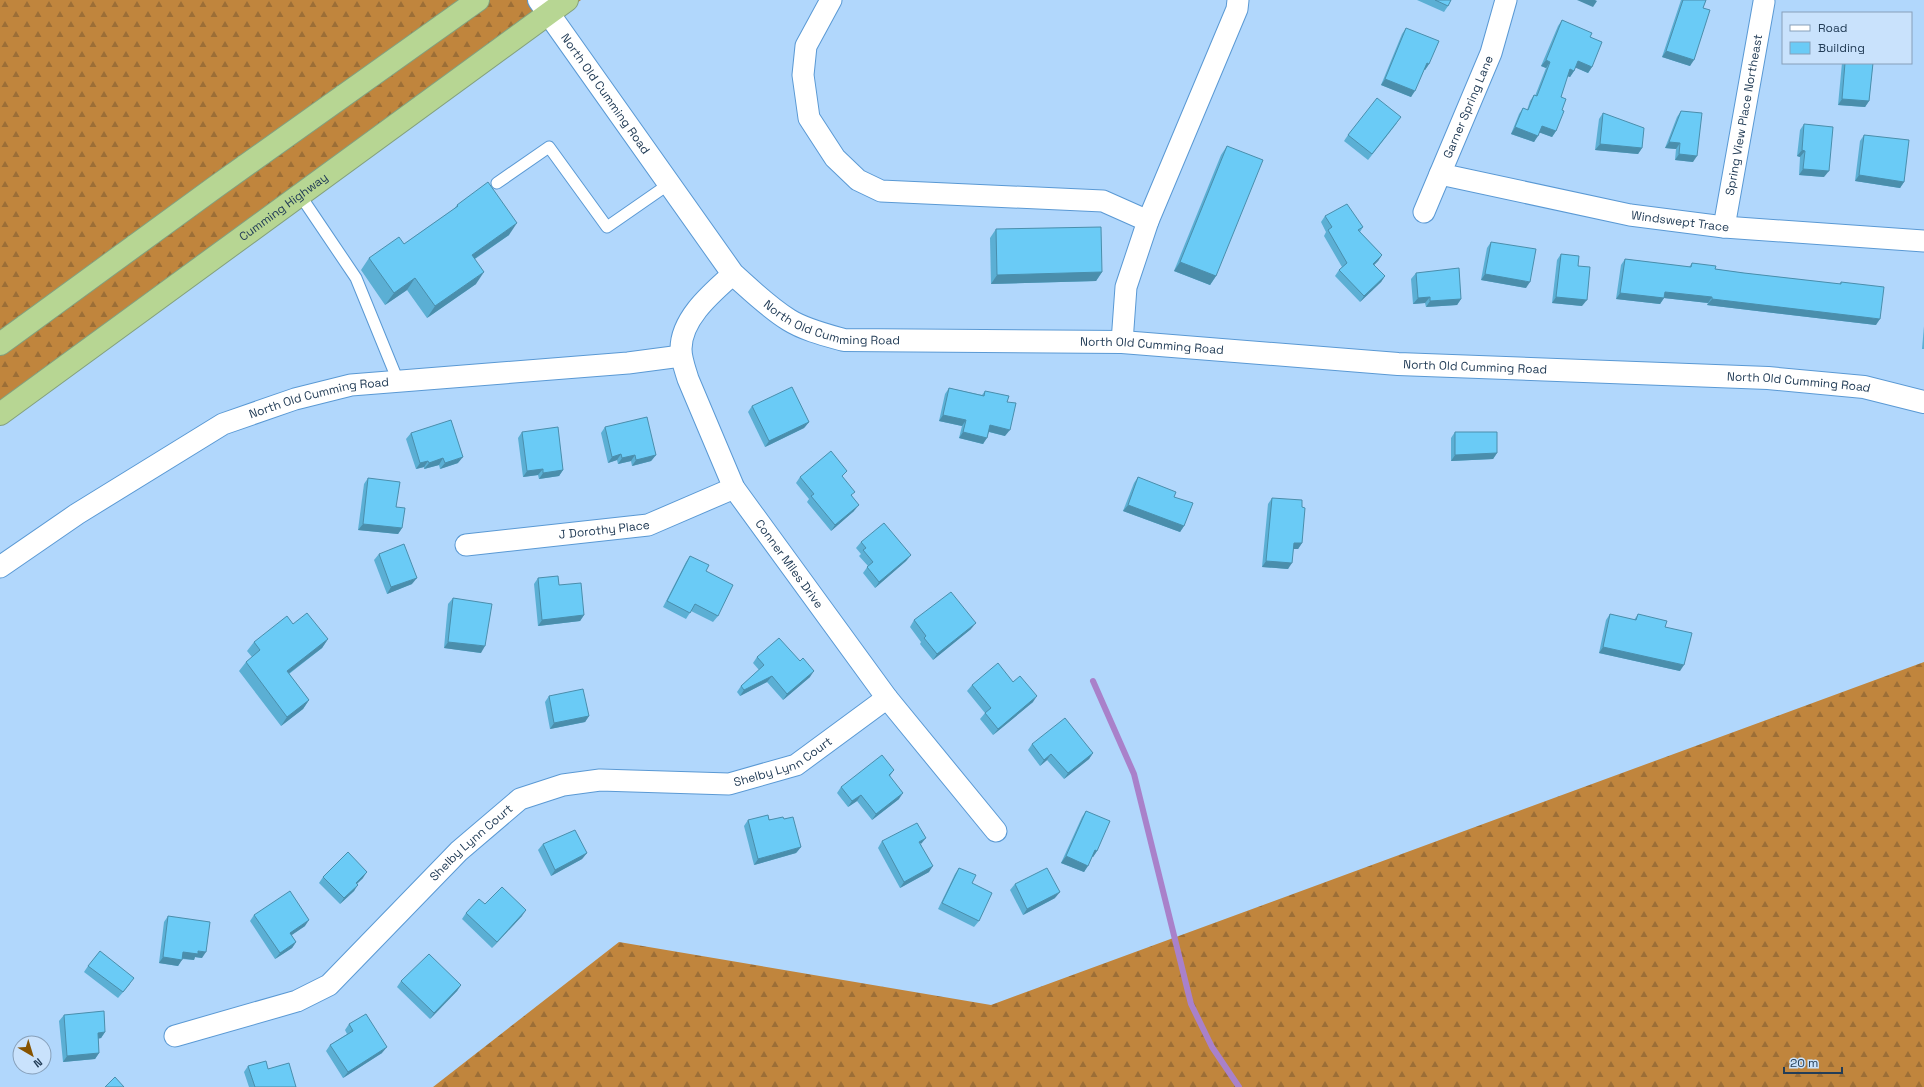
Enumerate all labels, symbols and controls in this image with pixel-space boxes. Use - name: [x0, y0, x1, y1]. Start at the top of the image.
- legend: [1782, 12, 1912, 64]
- text: Road: [1818, 20, 1847, 36]
- street label: North Old Cumming Road: [557, 30, 654, 157]
- street label: Spring View Place Northeast: [1722, 33, 1766, 197]
- text: Building: [1818, 40, 1865, 56]
- street label: Garner Spring Lane: [1440, 53, 1497, 161]
- street label: Cumming Highway: [236, 169, 331, 245]
- street label: Windswept Trace: [1630, 207, 1730, 235]
- street label: North Old Cumming Road: [760, 297, 900, 348]
- street label: North Old Cumming Road: [1080, 334, 1224, 358]
- street label: North Old Cumming Road: [1403, 356, 1547, 378]
- street label: North Old Cumming Road: [1727, 368, 1872, 396]
- street label: North Old Cumming Road: [247, 374, 390, 422]
- street label: Conner Miles Drive: [752, 516, 827, 611]
- street label: J Dorothy Place: [558, 517, 651, 543]
- street label: Shelby Lynn Court: [732, 733, 835, 790]
- street label: Shelby Lynn Court: [426, 801, 516, 885]
- north arrow: [12, 1035, 52, 1075]
- scale bar: [1784, 1049, 1842, 1075]
- text: N: [31, 1055, 45, 1071]
- text: 20 m: [1790, 1055, 1818, 1071]

